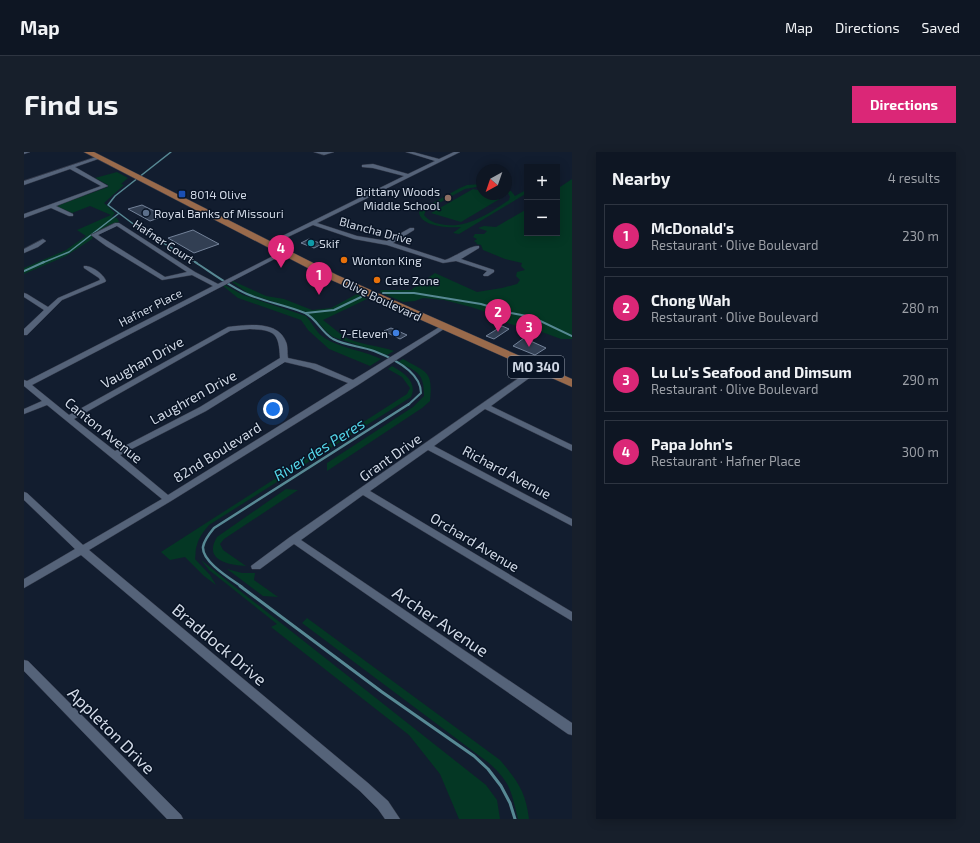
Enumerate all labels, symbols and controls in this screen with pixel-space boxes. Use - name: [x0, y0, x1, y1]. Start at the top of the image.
- text: Map: [20, 16, 60, 39]
- text: Map: [785, 19, 813, 36]
- text: Directions: [835, 19, 900, 36]
- text: Saved: [922, 19, 960, 36]
- button: Directions: [852, 86, 956, 123]
- text: Find us: [24, 87, 118, 121]
- north arrow: [476, 164, 512, 200]
- map controls: [524, 164, 560, 236]
- button: +: [524, 164, 560, 200]
- text: Nearby: [612, 168, 670, 188]
- text: 4 results: [888, 170, 940, 186]
- place label: Brittany Woods Middle School: [356, 184, 440, 212]
- place label: 8014 Olive: [190, 187, 247, 201]
- marker: 8014 Olive: [177, 189, 187, 199]
- marker: Brittany Woods Middle School: [443, 193, 453, 203]
- button: −: [524, 200, 560, 236]
- place label: Royal Banks of Missouri: [154, 206, 284, 220]
- marker: Royal Banks of Missouri: [141, 208, 151, 218]
- street label: Blancha Drive: [338, 214, 414, 246]
- street label: Hafner Court: [131, 216, 197, 266]
- text: McDonald's: [651, 219, 734, 237]
- text: 1: [623, 228, 629, 244]
- text: 230 m: [902, 228, 939, 244]
- pin: 4: [268, 235, 294, 268]
- place label: Skif: [319, 236, 340, 250]
- text: Restaurant · Olive Boulevard: [651, 237, 818, 253]
- marker: Skif: [306, 238, 316, 248]
- place label: Wonton King: [352, 253, 422, 267]
- marker: Wonton King: [339, 255, 349, 265]
- pin: 1: [306, 262, 332, 295]
- place label: Cate Zone: [385, 273, 439, 287]
- street label: Olive Boulevard: [340, 275, 424, 323]
- marker: Cate Zone: [372, 275, 382, 285]
- street label: Hafner Place: [116, 285, 184, 329]
- text: Chong Wah: [651, 291, 731, 309]
- pin: 2: [485, 299, 511, 332]
- text: 2: [622, 300, 630, 316]
- text: 280 m: [902, 300, 939, 316]
- text: Restaurant · Olive Boulevard: [651, 309, 818, 325]
- pin: 3: [516, 314, 542, 347]
- place label: 7-Eleven: [340, 326, 388, 340]
- marker: 7-Eleven: [391, 328, 401, 338]
- street label: Vaughan Drive: [98, 332, 186, 392]
- road number: MO 340: [508, 356, 564, 378]
- text: Lu Lu's Seafood and Dimsum: [651, 363, 852, 381]
- street label: Laughren Drive: [147, 366, 239, 428]
- text: 3: [622, 372, 630, 388]
- text: 290 m: [902, 372, 939, 388]
- text: Restaurant · Olive Boulevard: [651, 381, 818, 397]
- street label: Canton Avenue: [62, 394, 146, 466]
- your location: [263, 399, 283, 419]
- water label: River des Peres: [270, 414, 368, 484]
- street label: 82nd Boulevard: [170, 418, 264, 486]
- street label: Grant Drive: [356, 429, 424, 485]
- text: Papa John's: [651, 435, 733, 453]
- street label: Richard Avenue: [460, 441, 554, 503]
- text: 4: [622, 444, 630, 460]
- text: 300 m: [902, 444, 939, 460]
- text: Restaurant · Hafner Place: [651, 453, 801, 469]
- street label: Orchard Avenue: [427, 509, 523, 575]
- street label: Archer Avenue: [389, 582, 493, 660]
- street label: Braddock Drive: [169, 599, 271, 689]
- street label: Appleton Drive: [64, 682, 160, 778]

